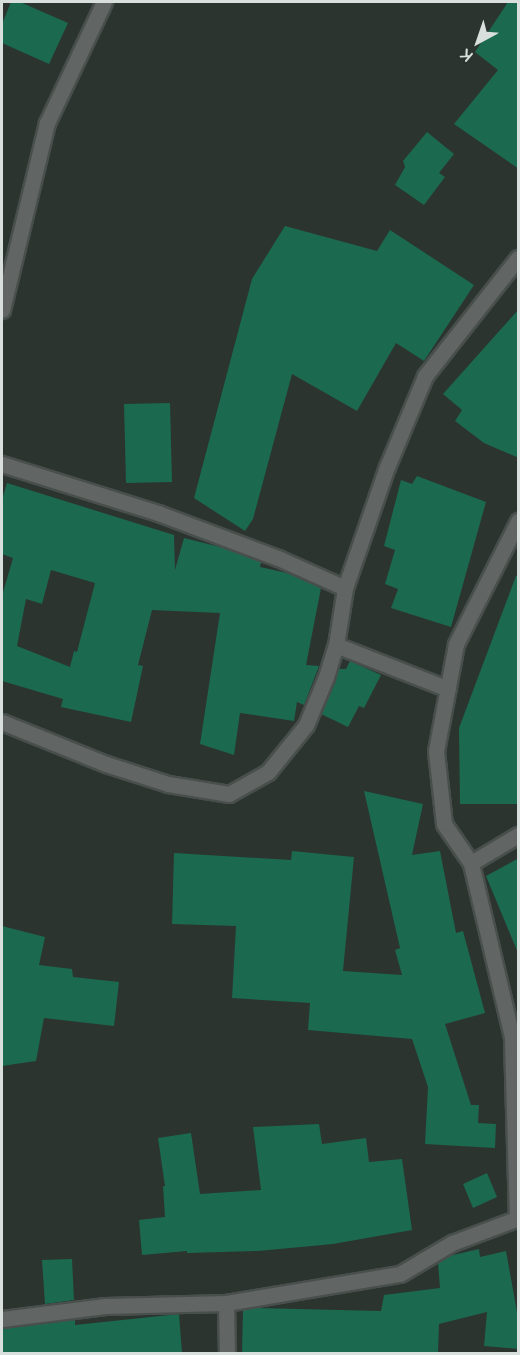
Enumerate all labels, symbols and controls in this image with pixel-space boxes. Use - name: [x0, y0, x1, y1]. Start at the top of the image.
- north arrow: [448, 12, 508, 72]
- text: K: [456, 45, 477, 67]

